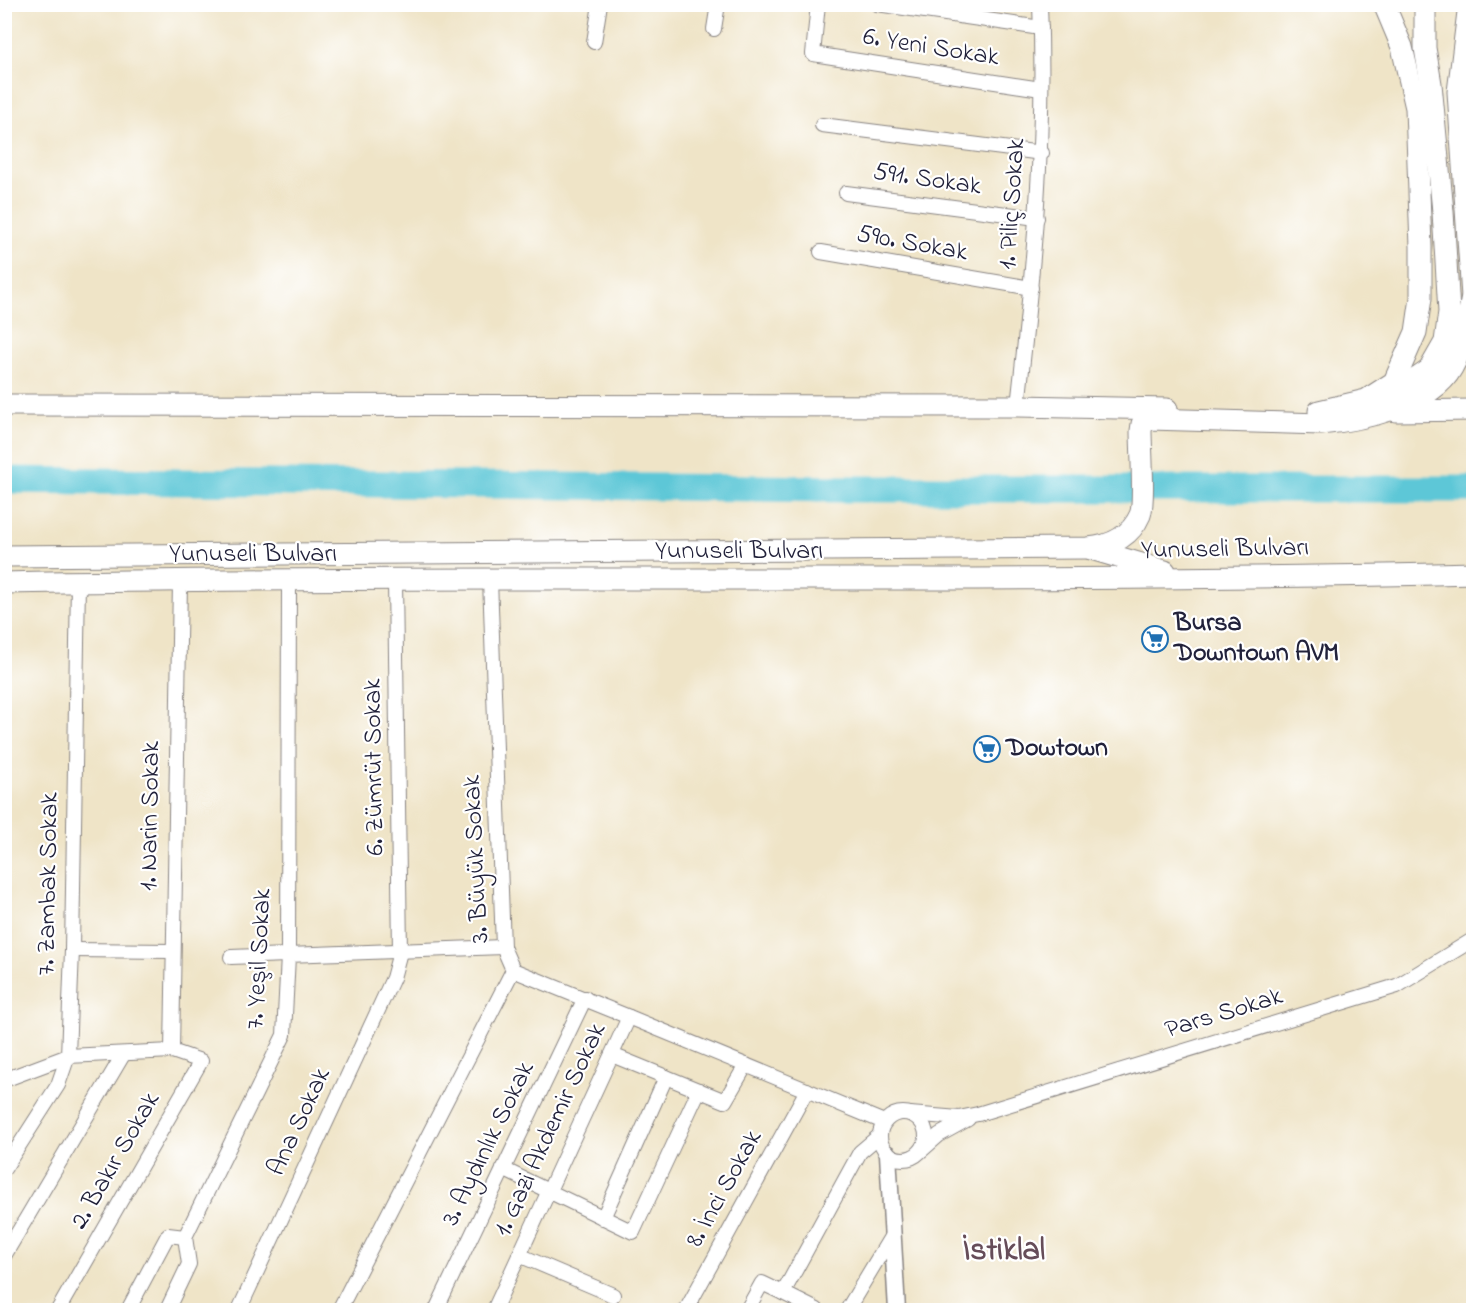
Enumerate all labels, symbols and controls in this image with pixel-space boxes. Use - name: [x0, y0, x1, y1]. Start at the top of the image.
- street label: 6. Yeni Sokak: [860, 19, 1002, 78]
- street label: 1. Piliç Sokak: [989, 136, 1037, 271]
- street label: 591. Sokak: [870, 154, 984, 206]
- street label: 590. Sokak: [854, 216, 971, 273]
- street label: Yunuseli Bulvarı: [1141, 530, 1309, 570]
- street label: Yunuseli Bulvarı: [655, 533, 823, 571]
- street label: Yunuseli Bulvarı: [169, 536, 337, 574]
- place label: Bursa Downtown AVM: [1173, 605, 1339, 673]
- supermarket icon: Bursa Downtown AVM: [1140, 624, 1170, 654]
- street label: 6. Zümrüt Sokak: [354, 677, 396, 856]
- place label: Dowtown: [1005, 730, 1108, 768]
- supermarket icon: Dowtown: [972, 734, 1002, 764]
- street label: 1. Narin Sokak: [131, 740, 171, 891]
- street label: 3. Büyük Sokak: [454, 773, 500, 944]
- street label: 7. Zambak Sokak: [28, 791, 70, 976]
- street label: 7. Yeşil Sokak: [237, 887, 283, 1030]
- street label: Pars Sokak: [1160, 978, 1288, 1050]
- street label: 1. Gazi Akdemir Sokak: [485, 1016, 617, 1243]
- street label: 3. Aydınlık Sokak: [433, 1055, 546, 1233]
- street label: Ana Sokak: [258, 1061, 342, 1182]
- street label: 2. Bakır Sokak: [61, 1085, 171, 1237]
- street label: 8. İnci Sokak: [677, 1123, 773, 1255]
- district label: İstiklal: [963, 1228, 1045, 1275]

